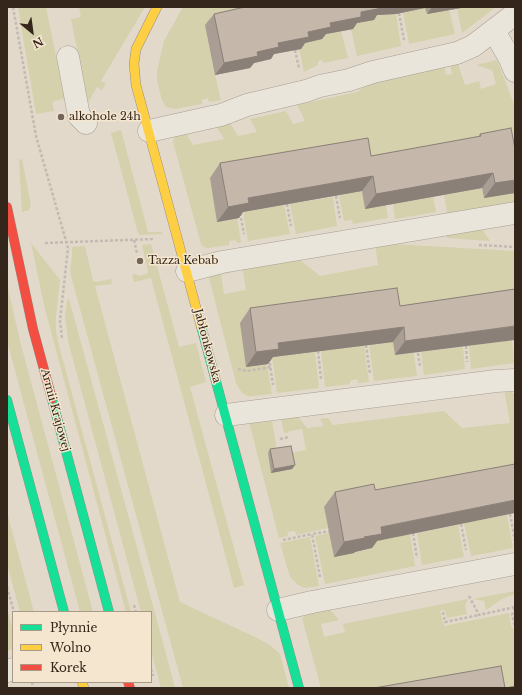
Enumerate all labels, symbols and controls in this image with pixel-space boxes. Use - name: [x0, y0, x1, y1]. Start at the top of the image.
- north arrow: [12, 12, 52, 52]
- text: N: [30, 34, 46, 51]
- place label: alkohole 24h: [69, 110, 141, 124]
- marker: alkohole 24h: [56, 112, 66, 122]
- place label: Tazza Kebab: [148, 254, 218, 268]
- marker: Tazza Kebab: [135, 256, 145, 266]
- street label: Jabłonkowska: [191, 308, 223, 384]
- street label: Armii Krajowej: [38, 367, 72, 453]
- legend: [12, 611, 152, 683]
- text: Płynnie: [50, 620, 97, 635]
- text: Wolno: [50, 640, 91, 655]
- text: Korek: [50, 660, 87, 675]

